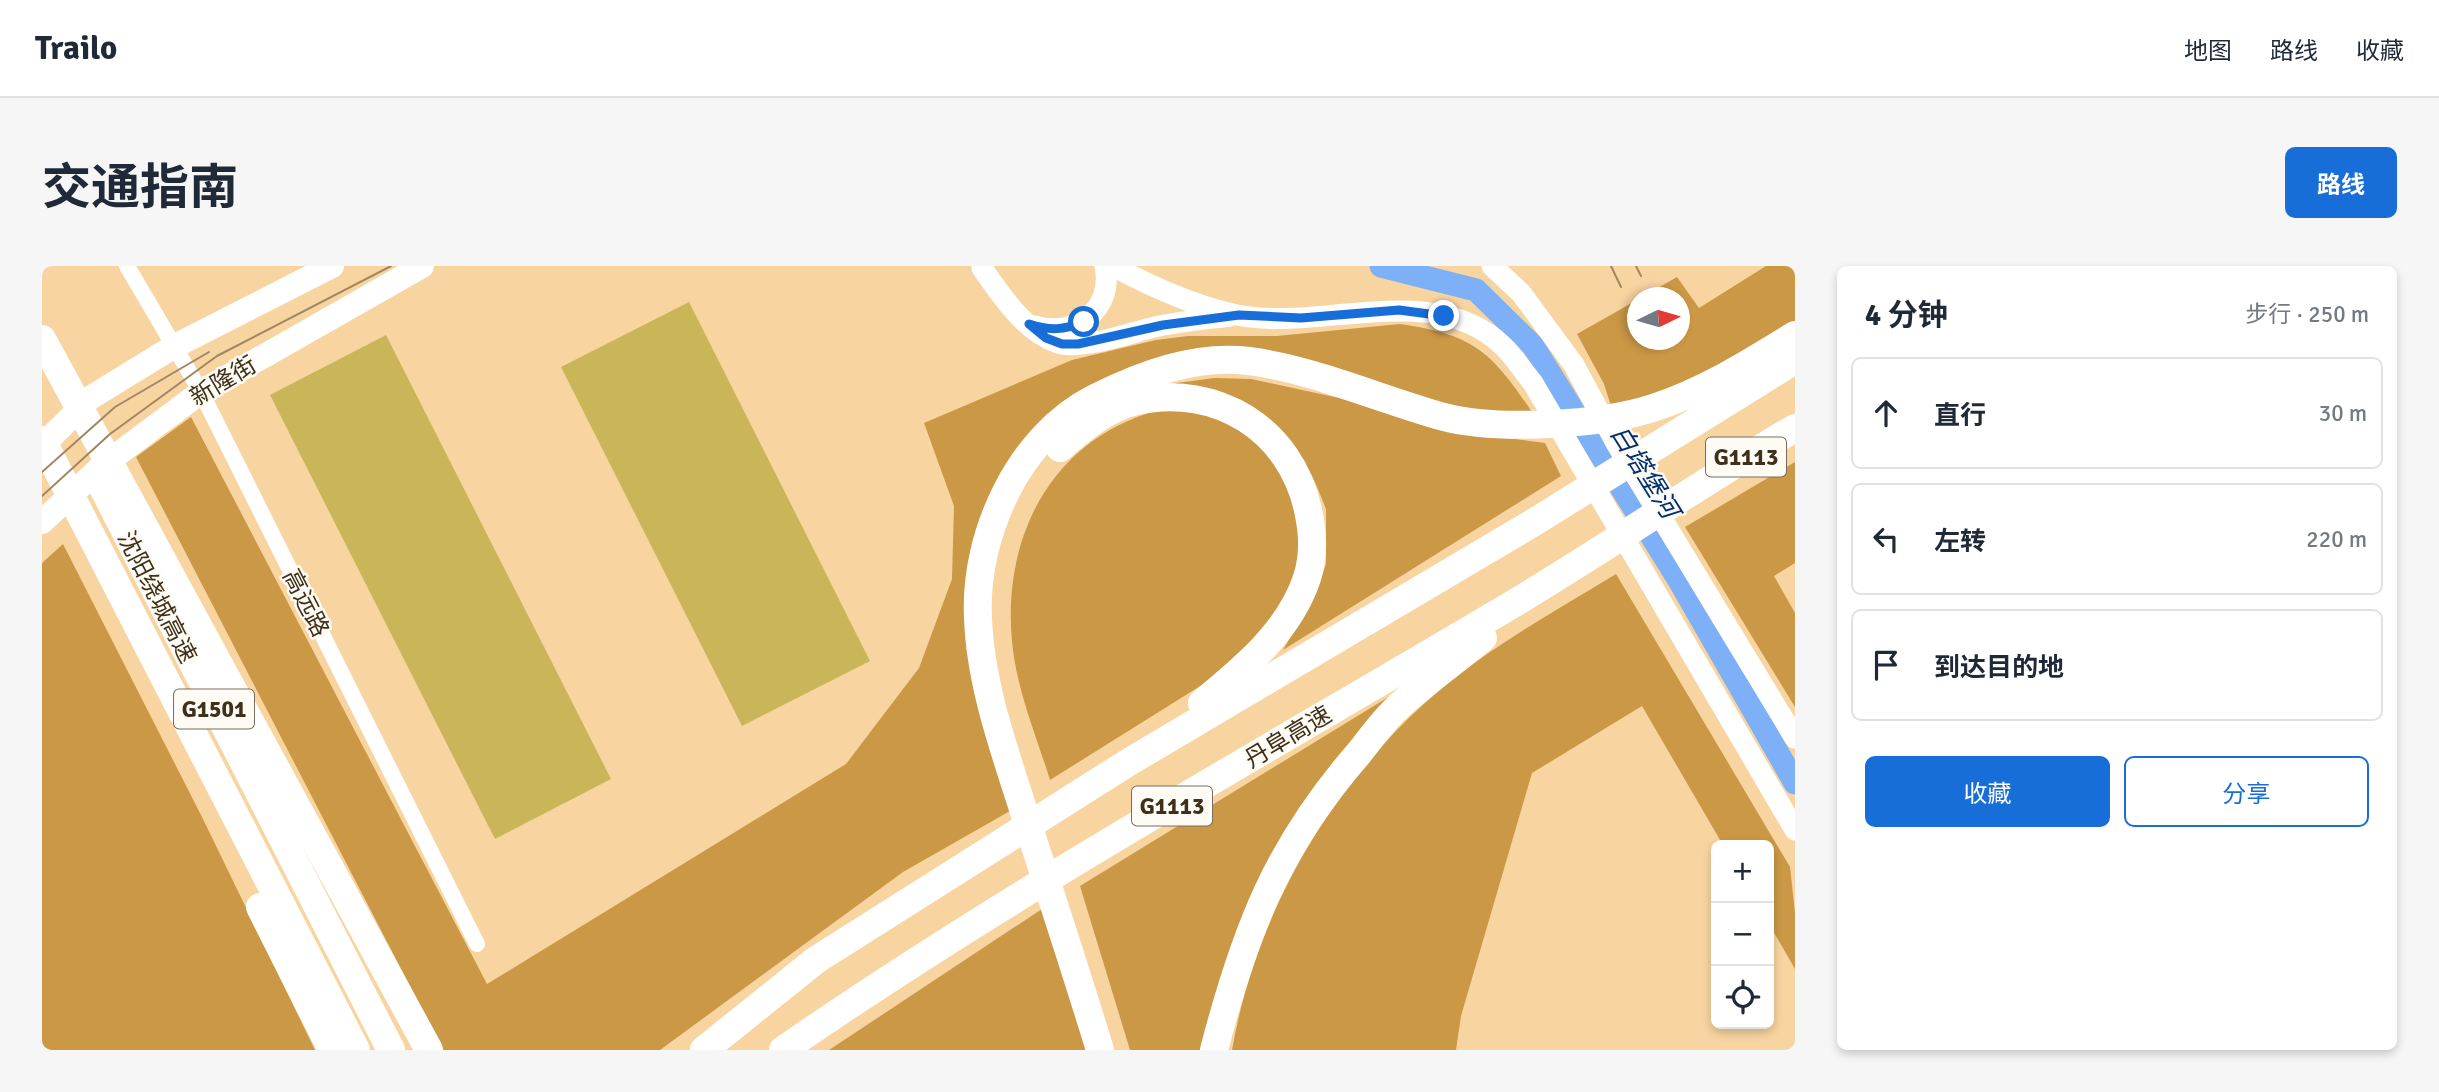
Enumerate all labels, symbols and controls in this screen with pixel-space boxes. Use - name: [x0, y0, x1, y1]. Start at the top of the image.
- text: Trailo: [35, 28, 117, 69]
- text: 地图: [2184, 36, 2232, 66]
- text: 路线: [2270, 36, 2318, 66]
- text: 收藏: [2356, 36, 2404, 66]
- button: 路线: [2285, 147, 2397, 218]
- text: 交通指南: [42, 158, 238, 218]
- north arrow: [1627, 287, 1690, 350]
- text: 4 分钟: [1865, 297, 1948, 334]
- route end: [1428, 300, 1459, 331]
- text: 步行 · 250 m: [2245, 300, 2369, 329]
- route start: [1068, 306, 1099, 337]
- street label: 新隆街: [184, 350, 262, 412]
- icon: ahead: [1867, 394, 1905, 432]
- text: 30 m: [2319, 399, 2367, 428]
- text: 直行: [1934, 400, 1986, 432]
- water label: 白塔堡河: [1603, 419, 1688, 529]
- road number: G1113: [1706, 438, 1786, 476]
- icon: left: [1867, 520, 1905, 558]
- text: 220 m: [2306, 525, 2367, 554]
- street label: 沈阳绕城高速: [111, 526, 203, 668]
- text: 左转: [1934, 526, 1986, 558]
- street label: 高远路: [276, 564, 336, 642]
- icon: arrive: [1867, 646, 1905, 684]
- text: 到达目的地: [1934, 652, 2064, 684]
- road number: G1501: [174, 690, 254, 728]
- street label: 丹阜高速: [1239, 699, 1337, 775]
- button: 收藏: [1865, 756, 2110, 827]
- button: 分享: [2124, 756, 2369, 827]
- road number: G1113: [1132, 786, 1212, 826]
- map controls: [1711, 840, 1774, 1029]
- button: +: [1711, 840, 1774, 903]
- button: −: [1711, 903, 1774, 966]
- button: locate: [1711, 966, 1774, 1029]

